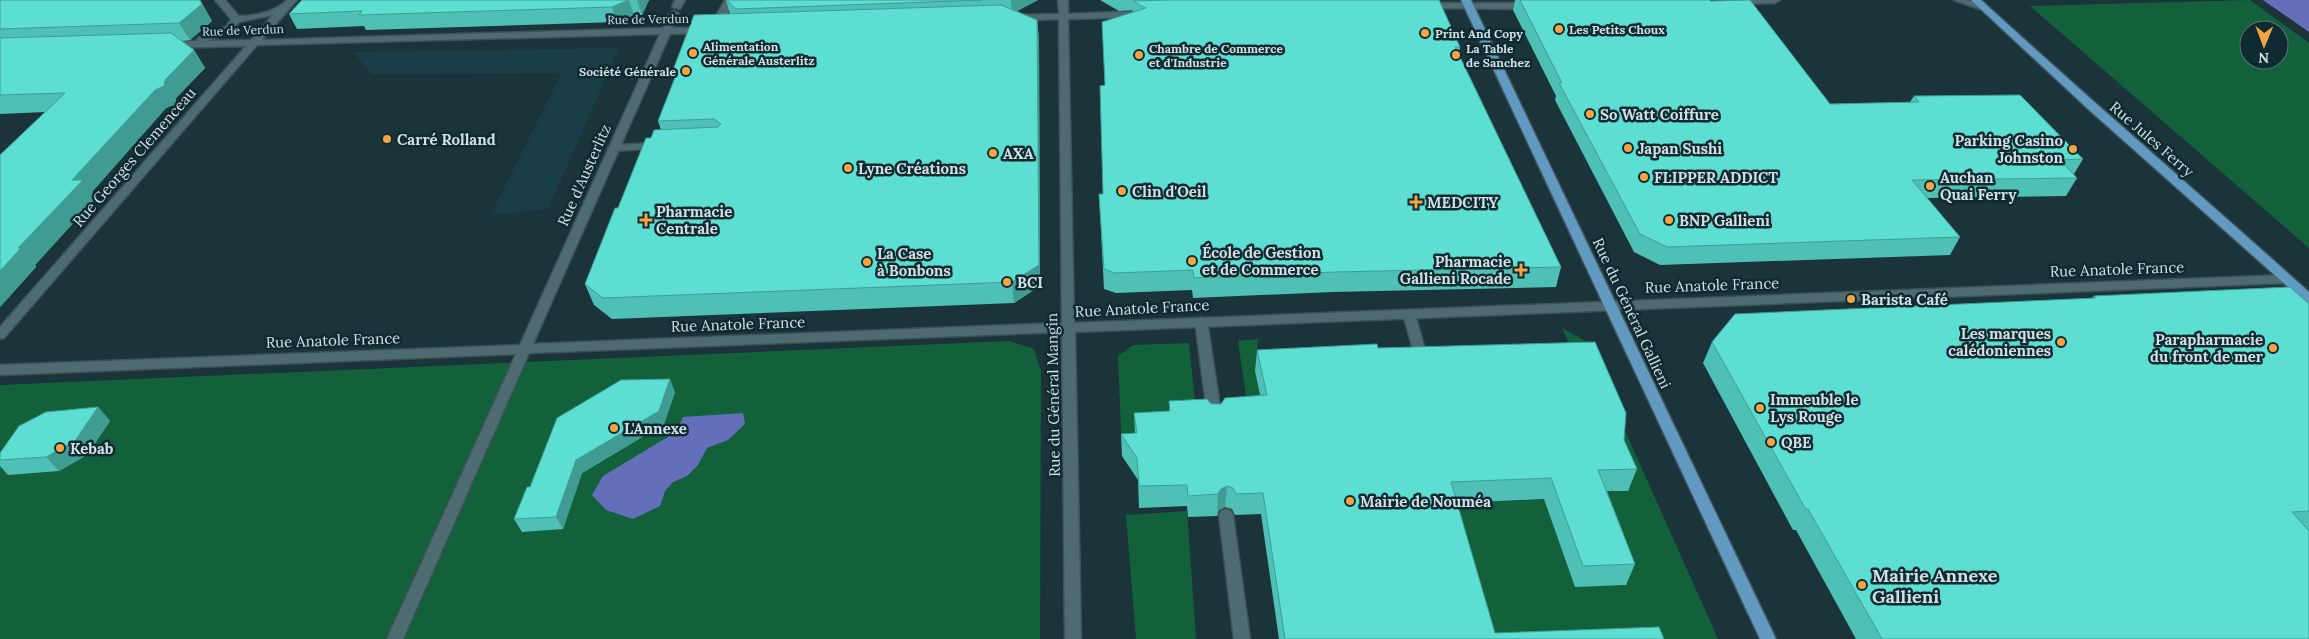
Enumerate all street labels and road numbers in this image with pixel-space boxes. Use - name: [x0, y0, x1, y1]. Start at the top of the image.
- street label: Rue de Verdun: [607, 11, 689, 27]
- street label: Rue de Verdun: [202, 21, 284, 39]
- street label: Rue Georges Clemenceau: [68, 83, 200, 231]
- street label: Rue Jules Ferry: [2106, 97, 2198, 181]
- street label: Rue d'Austerlitz: [553, 121, 615, 229]
- street label: Rue du Général Gallieni: [1589, 235, 1675, 391]
- street label: Rue Anatole France: [2049, 257, 2185, 281]
- street label: Rue Anatole France: [1644, 273, 1780, 297]
- street label: Rue Anatole France: [1074, 295, 1210, 321]
- street label: Rue Anatole France: [670, 312, 806, 336]
- street label: Rue du Général Mangin: [1042, 313, 1064, 477]
- street label: Rue Anatole France: [265, 328, 401, 352]

